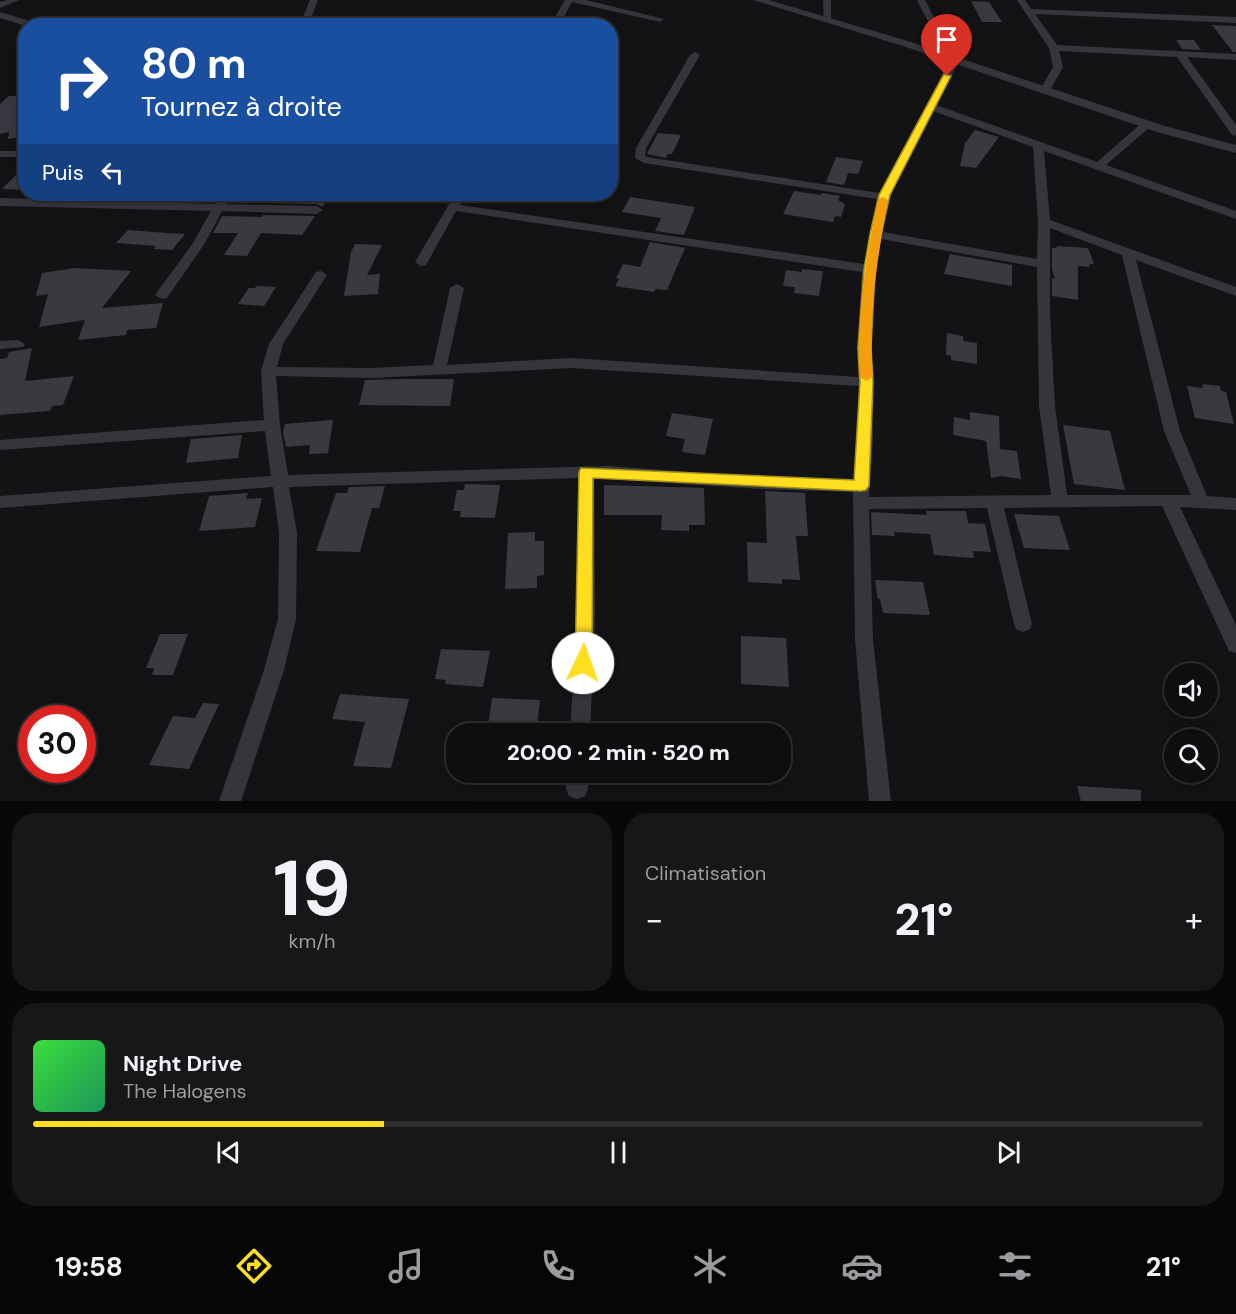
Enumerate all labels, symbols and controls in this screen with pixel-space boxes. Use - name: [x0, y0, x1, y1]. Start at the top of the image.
- pin: [921, 14, 972, 76]
- icon: arrive: [930, 23, 963, 56]
- text: 80 m: [141, 36, 247, 91]
- icon: right: [42, 42, 120, 120]
- text: Tournez à droite: [141, 89, 342, 124]
- icon: left: [96, 156, 129, 189]
- text: Puis: [42, 158, 84, 187]
- position arrow: [551, 631, 615, 695]
- map controls: [1164, 663, 1218, 783]
- button: sound: [1164, 663, 1218, 717]
- speed limit sign: 30: [18, 705, 96, 783]
- button: search: [1164, 729, 1218, 783]
- text: 20:00 · 2 min · 520 m: [507, 738, 730, 767]
- text: 19: [273, 838, 351, 939]
- text: Climatisation: [645, 860, 766, 886]
- text: 21°: [894, 890, 954, 949]
- text: −: [645, 898, 663, 941]
- text: +: [1185, 898, 1203, 941]
- text: km/h: [288, 928, 336, 954]
- text: Night Drive: [123, 1049, 242, 1078]
- text: The Halogens: [123, 1078, 246, 1104]
- icon: previous: [212, 1136, 245, 1169]
- icon: pause: [602, 1136, 635, 1169]
- icon: next: [992, 1136, 1025, 1169]
- icon: directions: [233, 1245, 275, 1287]
- icon: music: [385, 1245, 427, 1287]
- icon: phone: [537, 1245, 579, 1287]
- icon: climate: [689, 1245, 731, 1287]
- icon: car: [841, 1245, 883, 1287]
- icon: filters: [994, 1245, 1036, 1287]
- text: 19:58: [55, 1249, 123, 1284]
- text: 21°: [1146, 1249, 1181, 1284]

